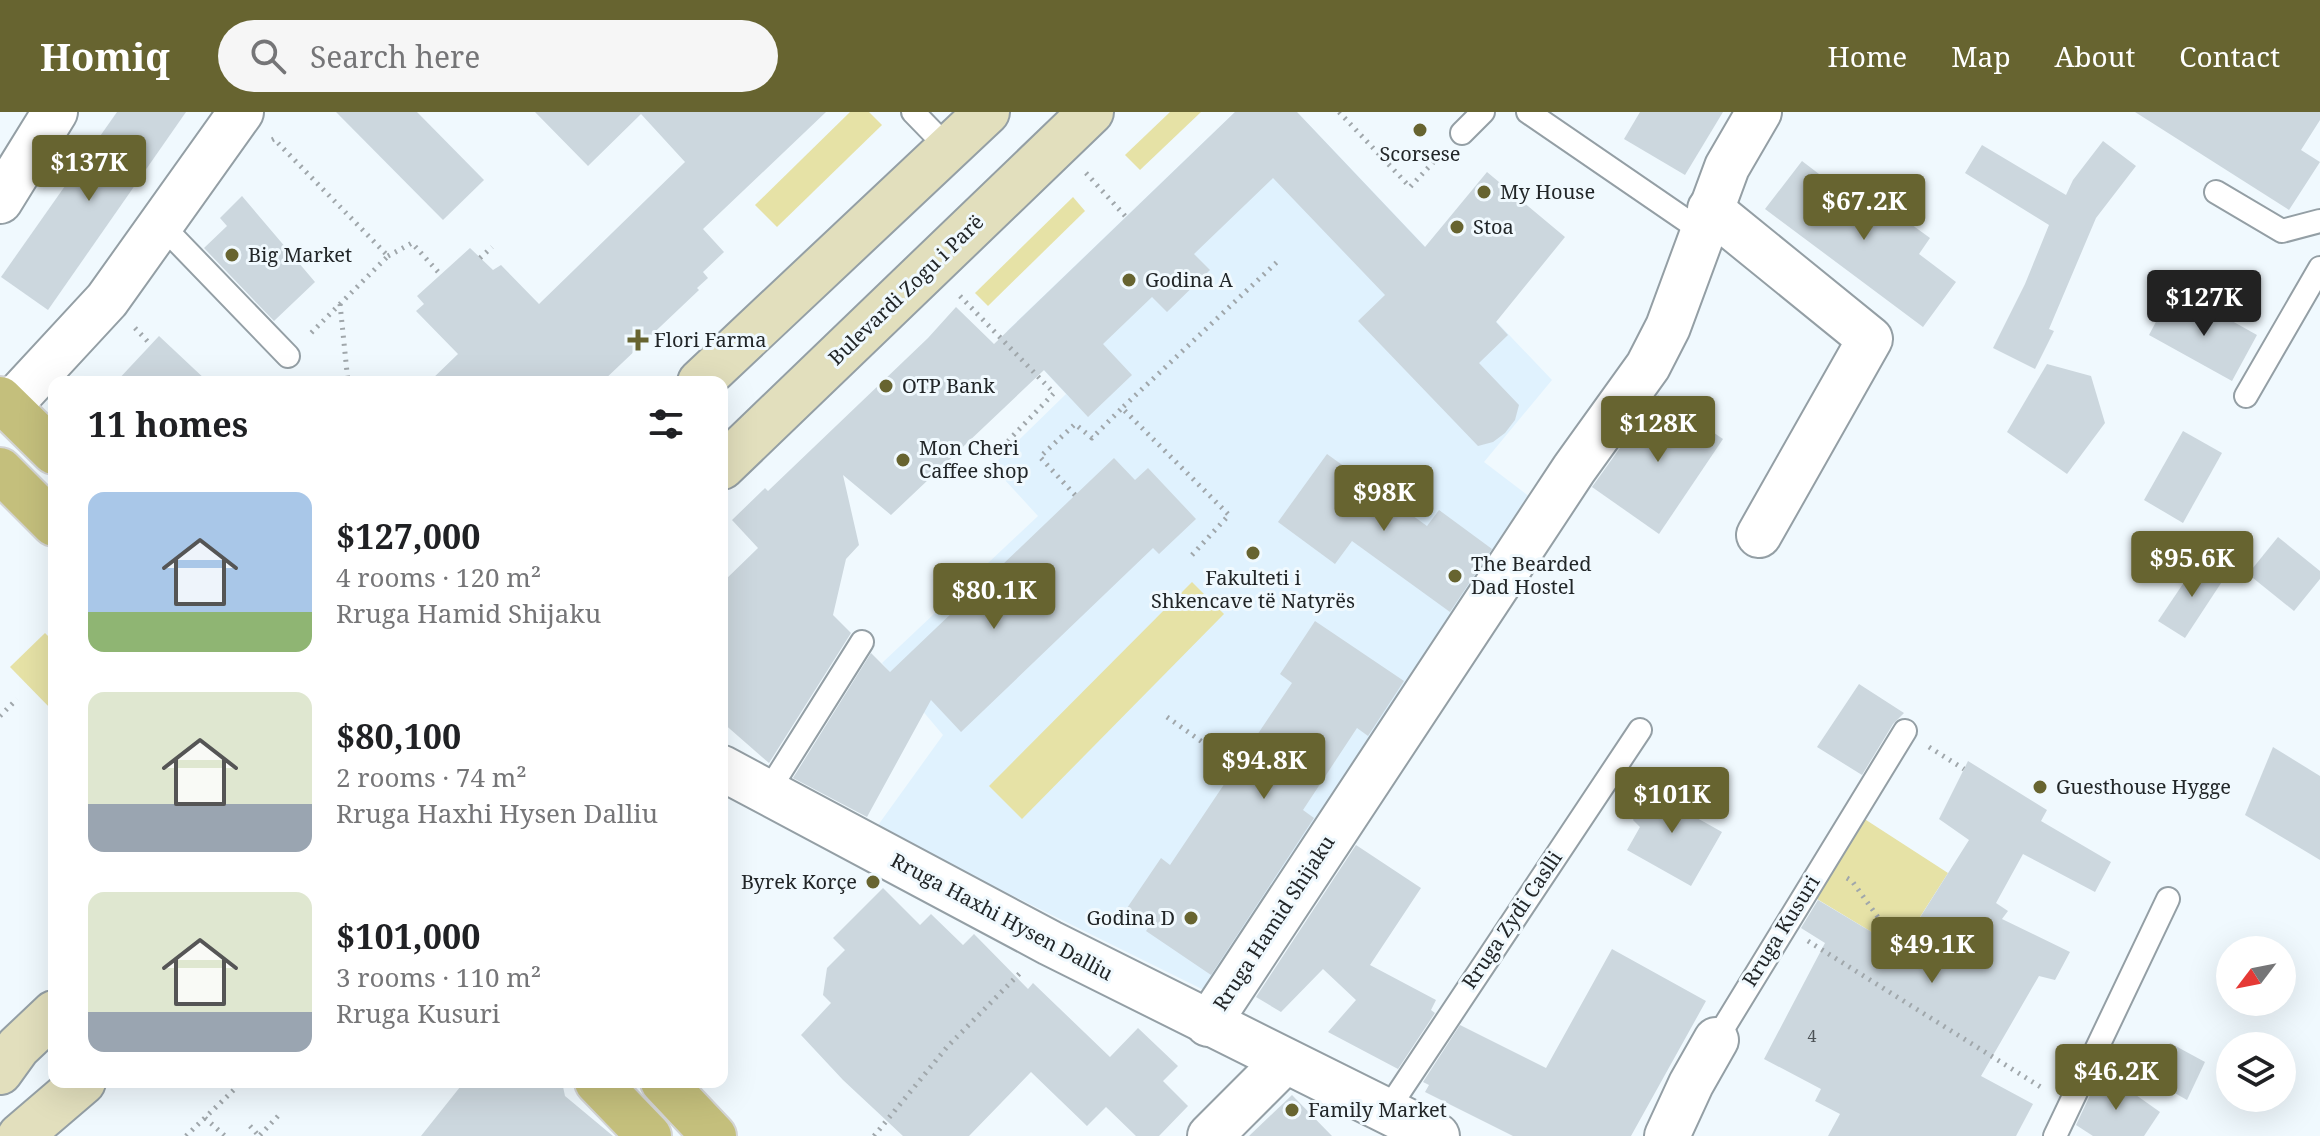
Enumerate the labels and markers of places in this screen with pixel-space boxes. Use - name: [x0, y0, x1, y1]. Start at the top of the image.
- marker: Scorsese: [1411, 121, 1429, 139]
- pin: $137K: [33, 135, 145, 203]
- place label: Scorsese: [1379, 140, 1461, 167]
- pin: $67.2K: [1799, 174, 1929, 242]
- place label: My House: [1500, 178, 1595, 205]
- marker: My House: [1475, 183, 1493, 201]
- place label: Stoa: [1473, 213, 1514, 240]
- marker: Stoa: [1448, 218, 1466, 236]
- place label: Big Market: [248, 241, 352, 268]
- marker: Big Market: [223, 246, 241, 264]
- place label: Godina A: [1145, 266, 1234, 293]
- pin: $127K: [2148, 270, 2260, 338]
- marker: Godina A: [1120, 271, 1138, 289]
- place label: Flori Farma: [654, 326, 766, 353]
- marker: Flori Farma: [629, 331, 647, 349]
- place label: OTP Bank: [902, 372, 995, 399]
- marker: OTP Bank: [877, 377, 895, 395]
- pin: $128K: [1602, 396, 1714, 464]
- place label: Mon Cheri Caffee shop: [919, 434, 1029, 484]
- marker: Mon Cheri Caffee shop: [894, 451, 912, 469]
- pin: $98K: [1337, 465, 1431, 533]
- pin: $95.6K: [2127, 531, 2257, 599]
- marker: Fakulteti i Shkencave të Natyrës: [1244, 544, 1262, 562]
- place label: The Bearded Dad Hostel: [1471, 550, 1592, 600]
- pin: $80.1K: [929, 563, 1059, 631]
- place label: Fakulteti i Shkencave të Natyrës: [1151, 564, 1355, 614]
- marker: The Bearded Dad Hostel: [1446, 567, 1464, 585]
- pin: $94.8K: [1199, 733, 1329, 801]
- pin: $101K: [1616, 767, 1728, 835]
- place label: Guesthouse Hygge: [2056, 773, 2231, 800]
- marker: Guesthouse Hygge: [2031, 778, 2049, 796]
- place label: Byrek Korçe: [741, 868, 857, 895]
- marker: Byrek Korçe: [864, 873, 882, 891]
- place label: Godina D: [1087, 904, 1175, 931]
- marker: Godina D: [1182, 909, 1200, 927]
- pin: $49.1K: [1867, 917, 1997, 985]
- pin: $46.2K: [2051, 1044, 2181, 1112]
- place label: Family Market: [1308, 1096, 1447, 1123]
- marker: Family Market: [1283, 1101, 1301, 1119]

